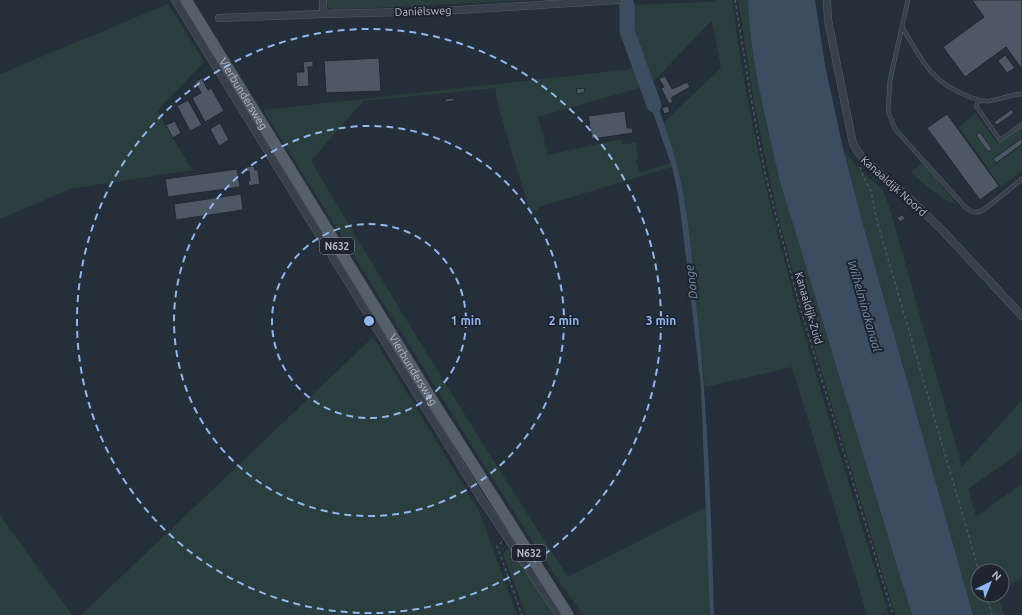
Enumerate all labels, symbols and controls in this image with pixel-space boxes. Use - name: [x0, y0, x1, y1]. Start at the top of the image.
- street label: Daniëlsweg: [394, 4, 452, 18]
- street label: Vierbundersweg: [217, 56, 270, 132]
- street label: Kanaaldijk Noord: [859, 153, 929, 219]
- road number: N632: [320, 238, 354, 254]
- water label: Wilhelminakanaal: [846, 259, 884, 354]
- water label: Donge: [682, 264, 700, 300]
- street label: Kanaaldijk-Zuid: [793, 270, 825, 346]
- centre of rings: [362, 314, 376, 328]
- text: 1 min: [451, 314, 481, 327]
- text: 2 min: [549, 314, 579, 327]
- text: 3 min: [646, 314, 676, 327]
- street label: Vierbundersweg: [387, 332, 440, 408]
- road number: N632: [512, 545, 546, 561]
- north arrow: [970, 563, 1010, 603]
- text: N: [990, 568, 1004, 583]

